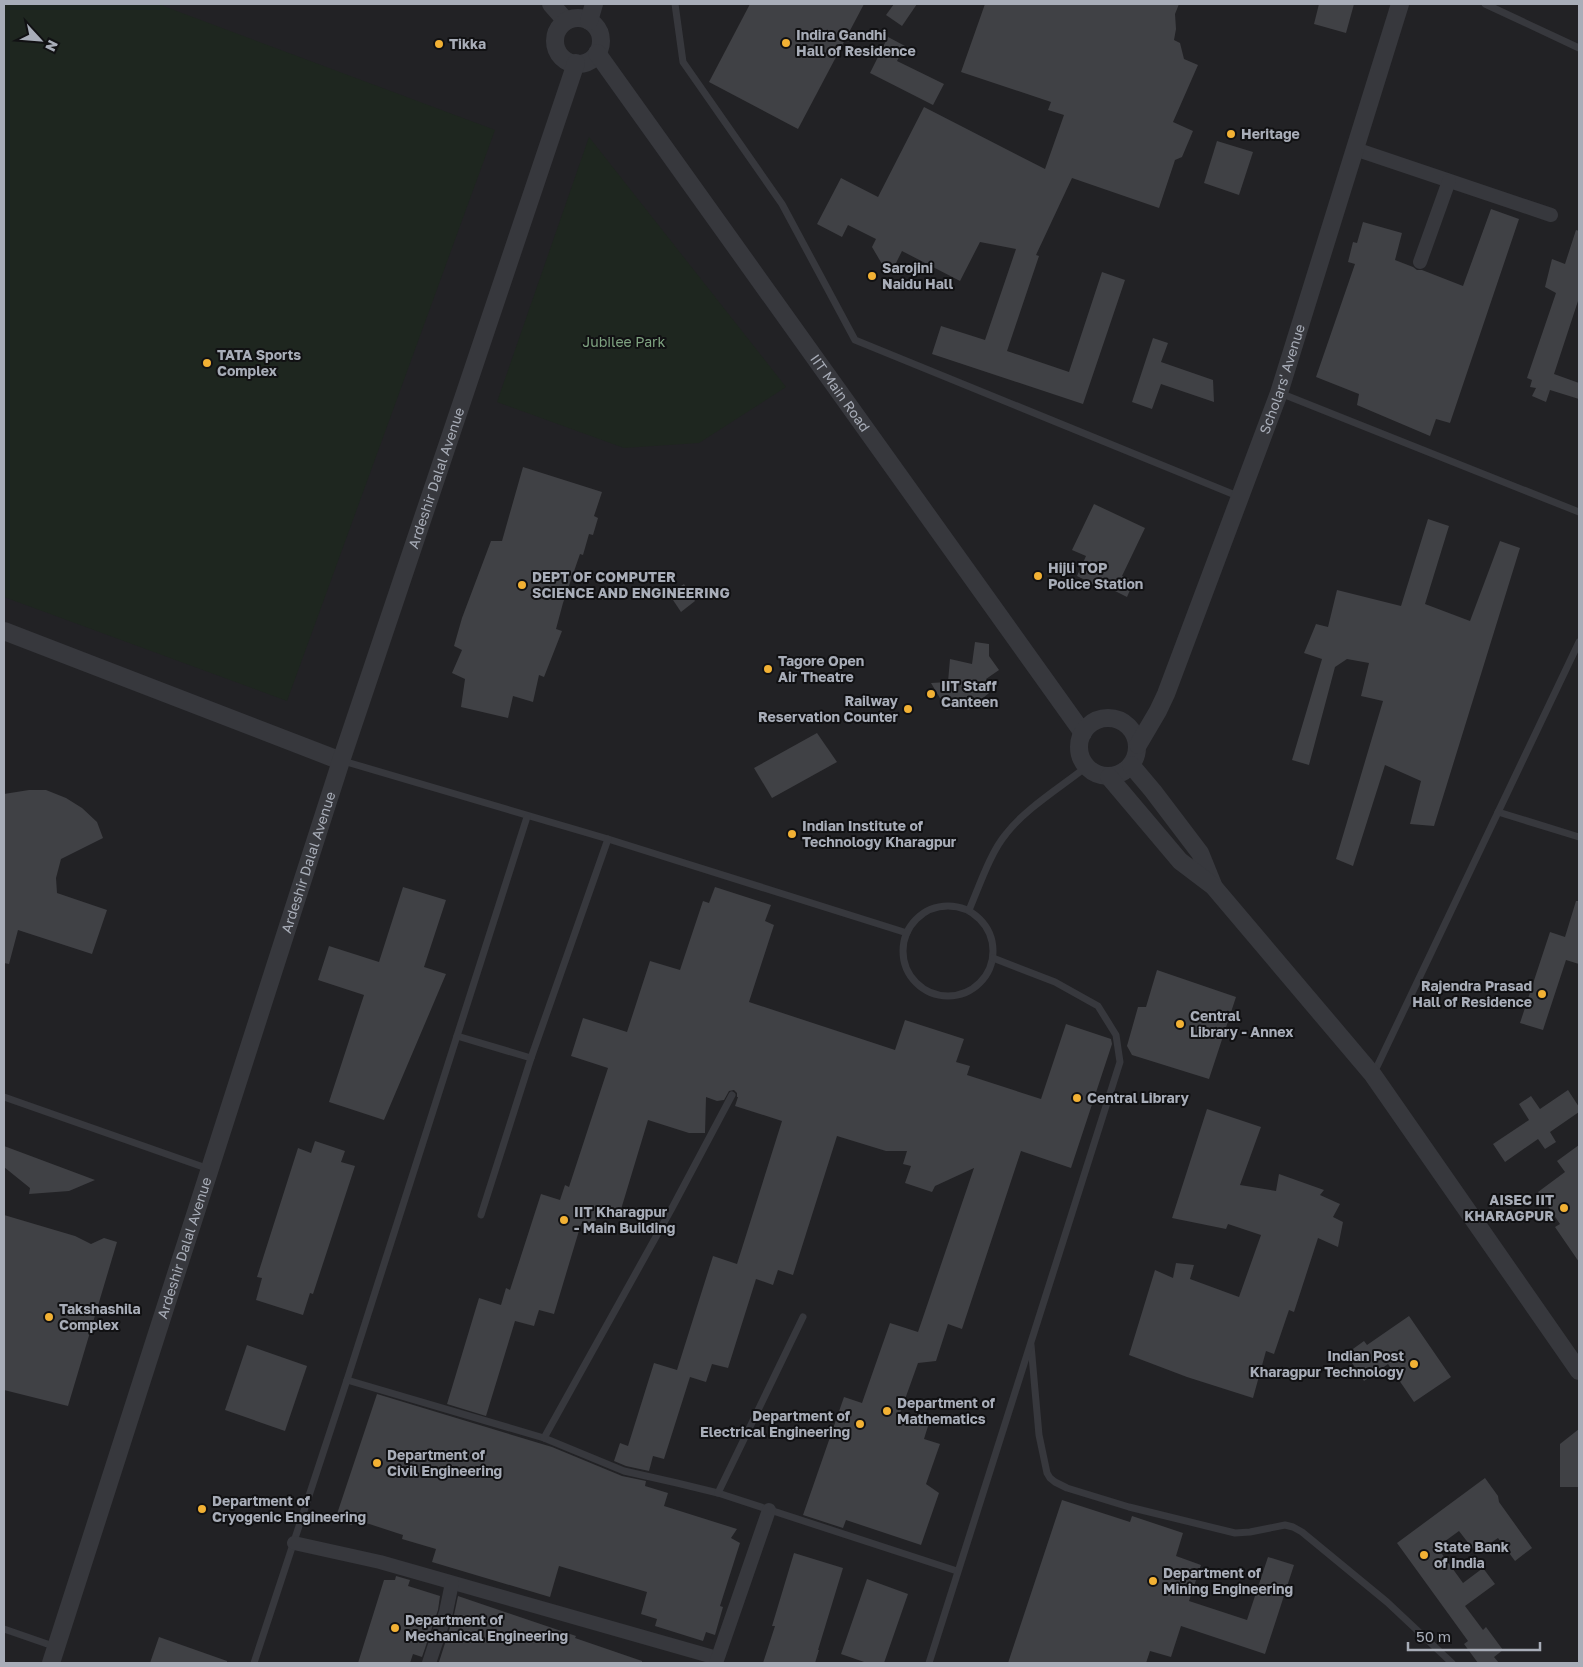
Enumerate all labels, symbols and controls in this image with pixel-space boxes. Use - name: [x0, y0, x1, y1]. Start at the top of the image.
- north arrow: [15, 15, 65, 65]
- place label: Indira Gandhi Hall of Residence: [796, 26, 916, 59]
- place label: Tikka: [449, 35, 486, 52]
- text: N: [42, 37, 62, 54]
- marker: Indira Gandhi Hall of Residence: [780, 37, 792, 49]
- marker: Tikka: [433, 38, 445, 50]
- place label: Heritage: [1241, 125, 1300, 142]
- marker: Heritage: [1225, 128, 1237, 140]
- place label: Sarojini Naidu Hall: [882, 259, 953, 292]
- marker: Sarojini Naidu Hall: [866, 270, 878, 282]
- street label: Scholars' Avenue: [1255, 322, 1308, 436]
- park label: Jubilee Park: [583, 333, 666, 350]
- place label: TATA Sports Complex: [217, 346, 301, 379]
- street label: IIT Main Road: [807, 351, 874, 435]
- marker: TATA Sports Complex: [201, 357, 213, 369]
- street label: Ardeshir Dalal Avenue: [404, 405, 467, 551]
- place label: Hijli TOP Police Station: [1048, 559, 1143, 592]
- place label: DEPT OF COMPUTER SCIENCE AND ENGINEERING: [532, 568, 730, 601]
- marker: Hijli TOP Police Station: [1032, 570, 1044, 582]
- marker: DEPT OF COMPUTER SCIENCE AND ENGINEERING: [516, 579, 528, 591]
- place label: Tagore Open Air Theatre: [778, 652, 864, 685]
- marker: Tagore Open Air Theatre: [762, 663, 774, 675]
- place label: IIT Staff Canteen: [941, 677, 998, 710]
- marker: IIT Staff Canteen: [925, 688, 937, 700]
- place label: Railway Reservation Counter: [758, 692, 899, 725]
- marker: Railway Reservation Counter: [902, 703, 914, 715]
- street label: Ardeshir Dalal Avenue: [277, 789, 339, 935]
- place label: Indian Institute of Technology Kharagpur: [802, 817, 957, 850]
- marker: Indian Institute of Technology Kharagpur: [786, 828, 798, 840]
- place label: Rajendra Prasad Hall of Residence: [1412, 977, 1532, 1010]
- marker: Rajendra Prasad Hall of Residence: [1536, 988, 1548, 1000]
- place label: Central Library - Annex: [1190, 1007, 1293, 1040]
- marker: Central Library - Annex: [1174, 1018, 1186, 1030]
- place label: Central Library: [1087, 1089, 1189, 1106]
- marker: Central Library: [1071, 1092, 1083, 1104]
- street label: Ardeshir Dalal Avenue: [153, 1175, 215, 1321]
- place label: AISEC IIT KHARAGPUR: [1464, 1191, 1554, 1224]
- marker: AISEC IIT KHARAGPUR: [1558, 1202, 1570, 1214]
- place label: IIT Kharagpur - Main Building: [574, 1203, 675, 1236]
- marker: IIT Kharagpur - Main Building: [558, 1214, 570, 1226]
- place label: Takshashila Complex: [59, 1300, 141, 1333]
- marker: Takshashila Complex: [43, 1311, 55, 1323]
- place label: Indian Post Kharagpur Technology: [1250, 1347, 1405, 1380]
- marker: Indian Post Kharagpur Technology: [1408, 1358, 1420, 1370]
- place label: Department of Mathematics: [897, 1394, 996, 1427]
- marker: Department of Mathematics: [881, 1405, 893, 1417]
- place label: Department of Electrical Engineering: [700, 1407, 851, 1440]
- marker: Department of Electrical Engineering: [854, 1418, 866, 1430]
- place label: Department of Civil Engineering: [387, 1446, 502, 1479]
- marker: Department of Civil Engineering: [371, 1457, 383, 1469]
- place label: Department of Cryogenic Engineering: [212, 1492, 366, 1525]
- marker: Department of Cryogenic Engineering: [196, 1503, 208, 1515]
- place label: State Bank of India: [1434, 1538, 1509, 1571]
- marker: State Bank of India: [1418, 1549, 1430, 1561]
- place label: Department of Mining Engineering: [1163, 1564, 1293, 1597]
- marker: Department of Mining Engineering: [1147, 1575, 1159, 1587]
- place label: Department of Mechanical Engineering: [405, 1611, 568, 1644]
- scale bar: [1408, 1620, 1540, 1652]
- marker: Department of Mechanical Engineering: [389, 1622, 401, 1634]
- text: 50 m: [1416, 1627, 1451, 1645]

